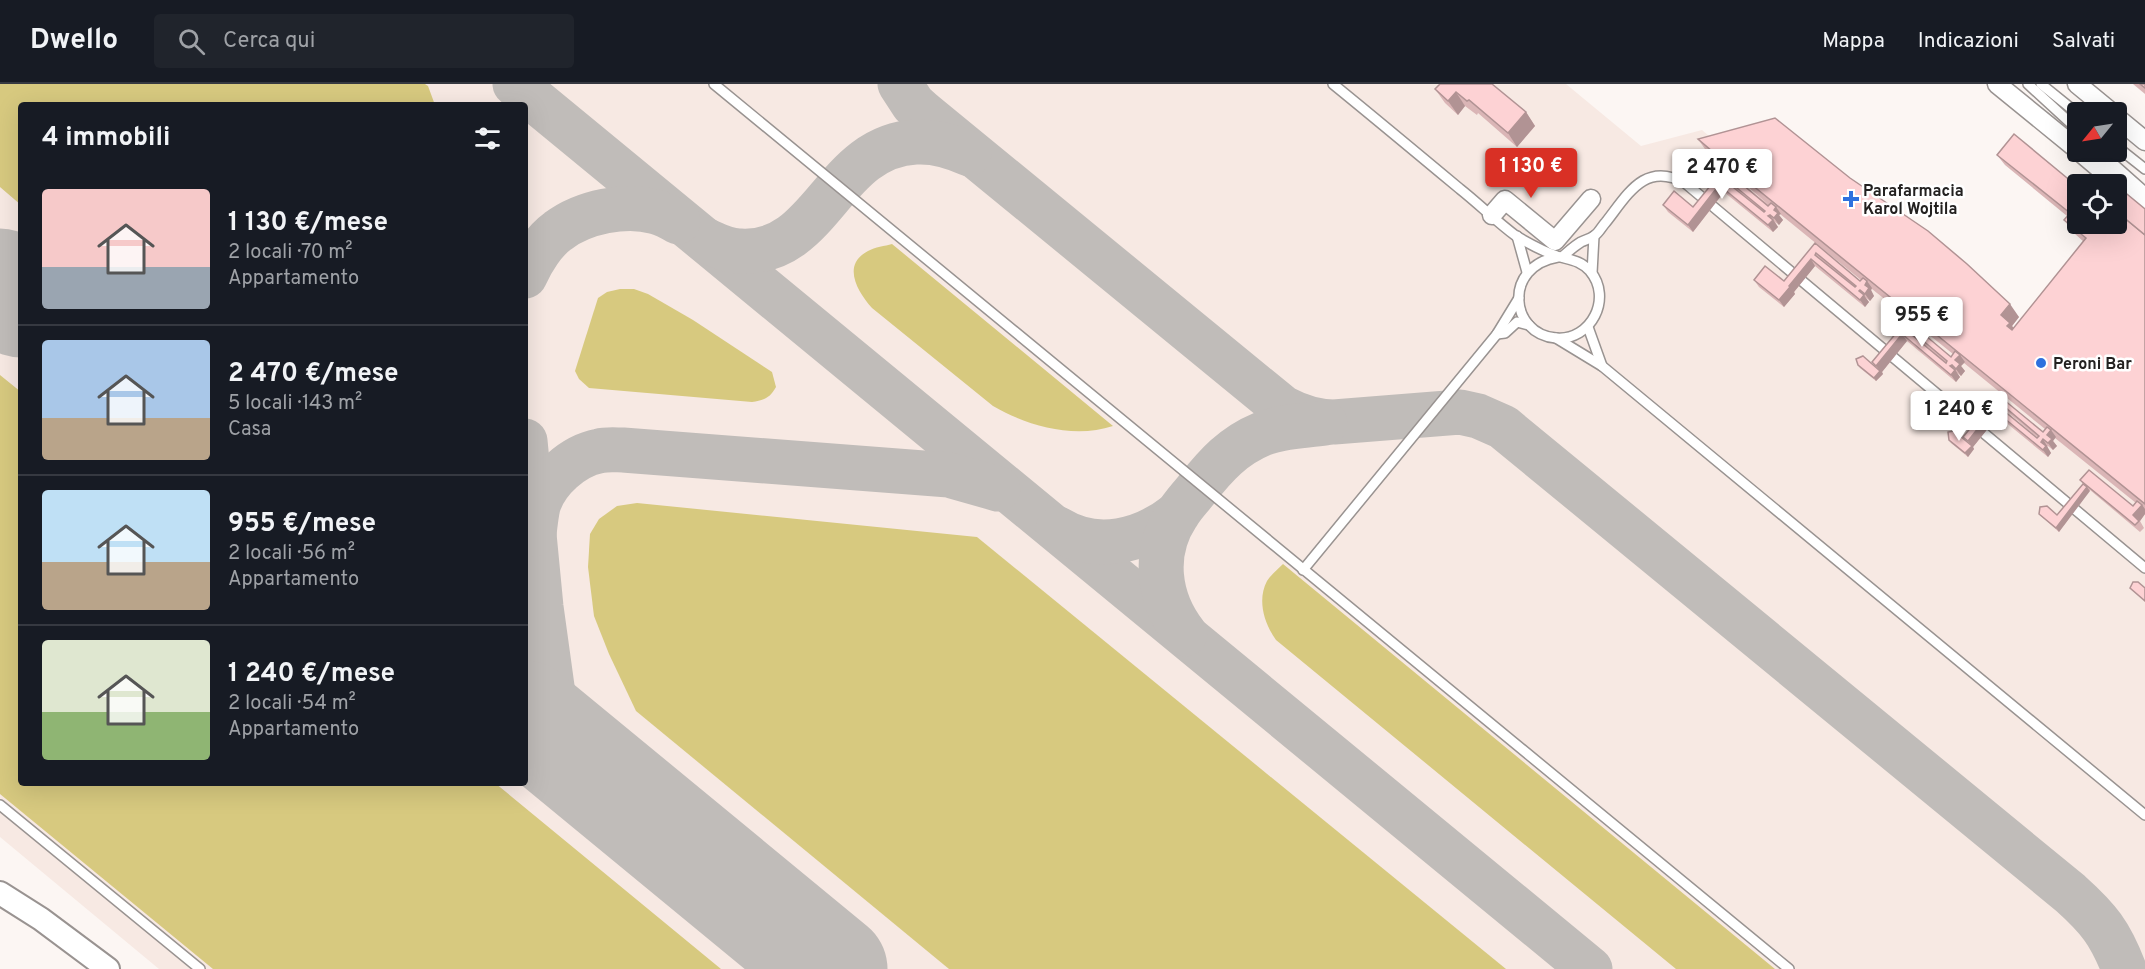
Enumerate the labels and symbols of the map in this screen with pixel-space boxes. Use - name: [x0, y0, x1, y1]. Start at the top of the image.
- north arrow: [2067, 102, 2127, 162]
- pin: 1 130 €: [1476, 148, 1586, 199]
- pin: 2 470 €: [1667, 149, 1777, 200]
- place label: Parafarmacia Karol Wojtila: [1863, 182, 1964, 220]
- marker: Parafarmacia Karol Wojtila: [1844, 192, 1858, 206]
- pin: 955 €: [1880, 297, 1964, 348]
- place label: Peroni Bar: [2053, 355, 2132, 375]
- marker: Peroni Bar: [2034, 356, 2048, 370]
- pin: 1 240 €: [1904, 391, 2014, 442]

